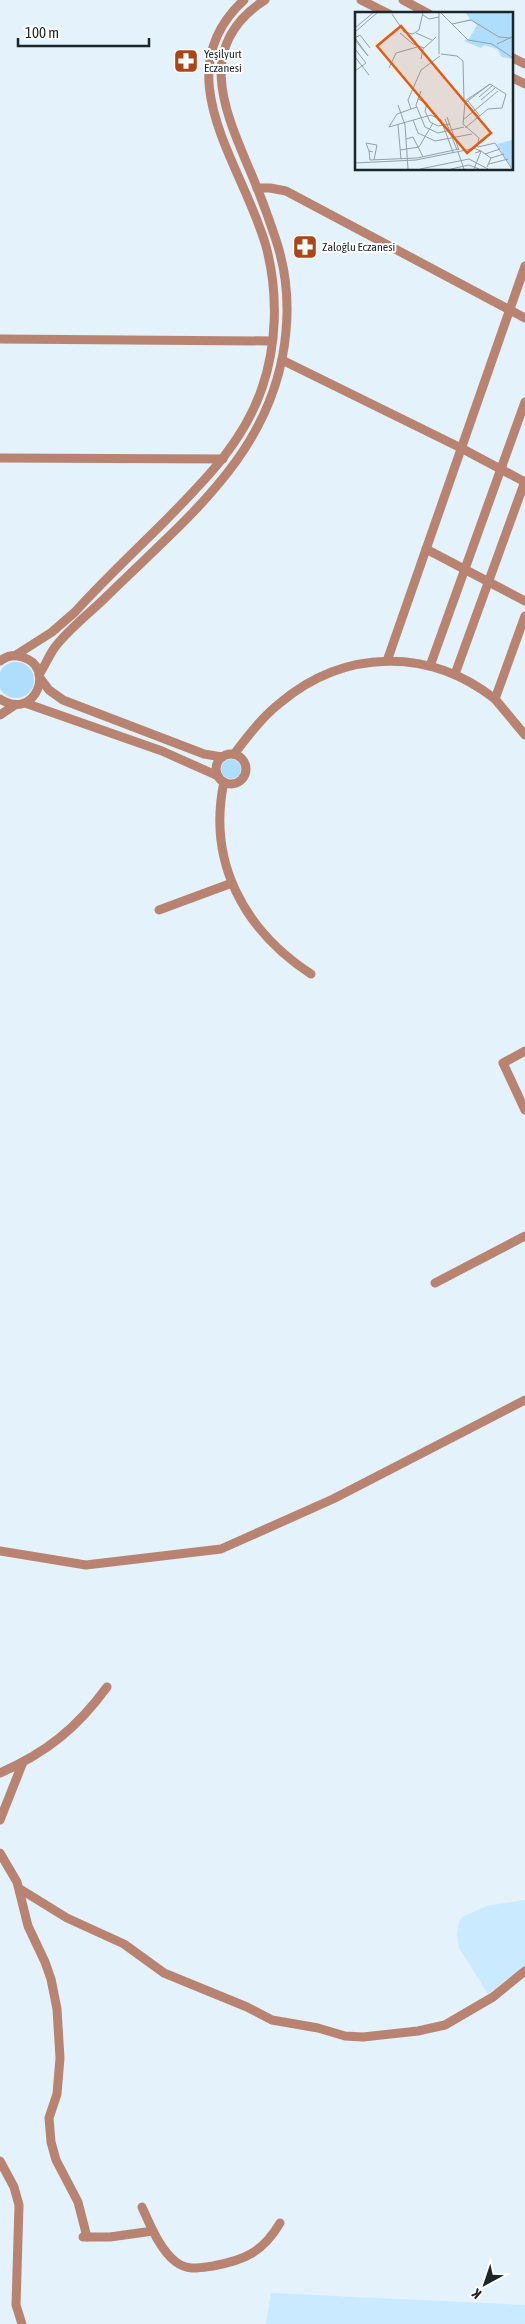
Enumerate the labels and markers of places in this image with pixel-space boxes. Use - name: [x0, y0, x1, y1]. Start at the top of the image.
- place label: Yeşilyurt Eczanesi: [204, 47, 242, 75]
- pharmacy icon: Yeşilyurt Eczanesi: [173, 48, 199, 74]
- pharmacy icon: Zaloğlu Eczanesi: [292, 234, 318, 260]
- place label: Zaloğlu Eczanesi: [322, 240, 395, 254]

